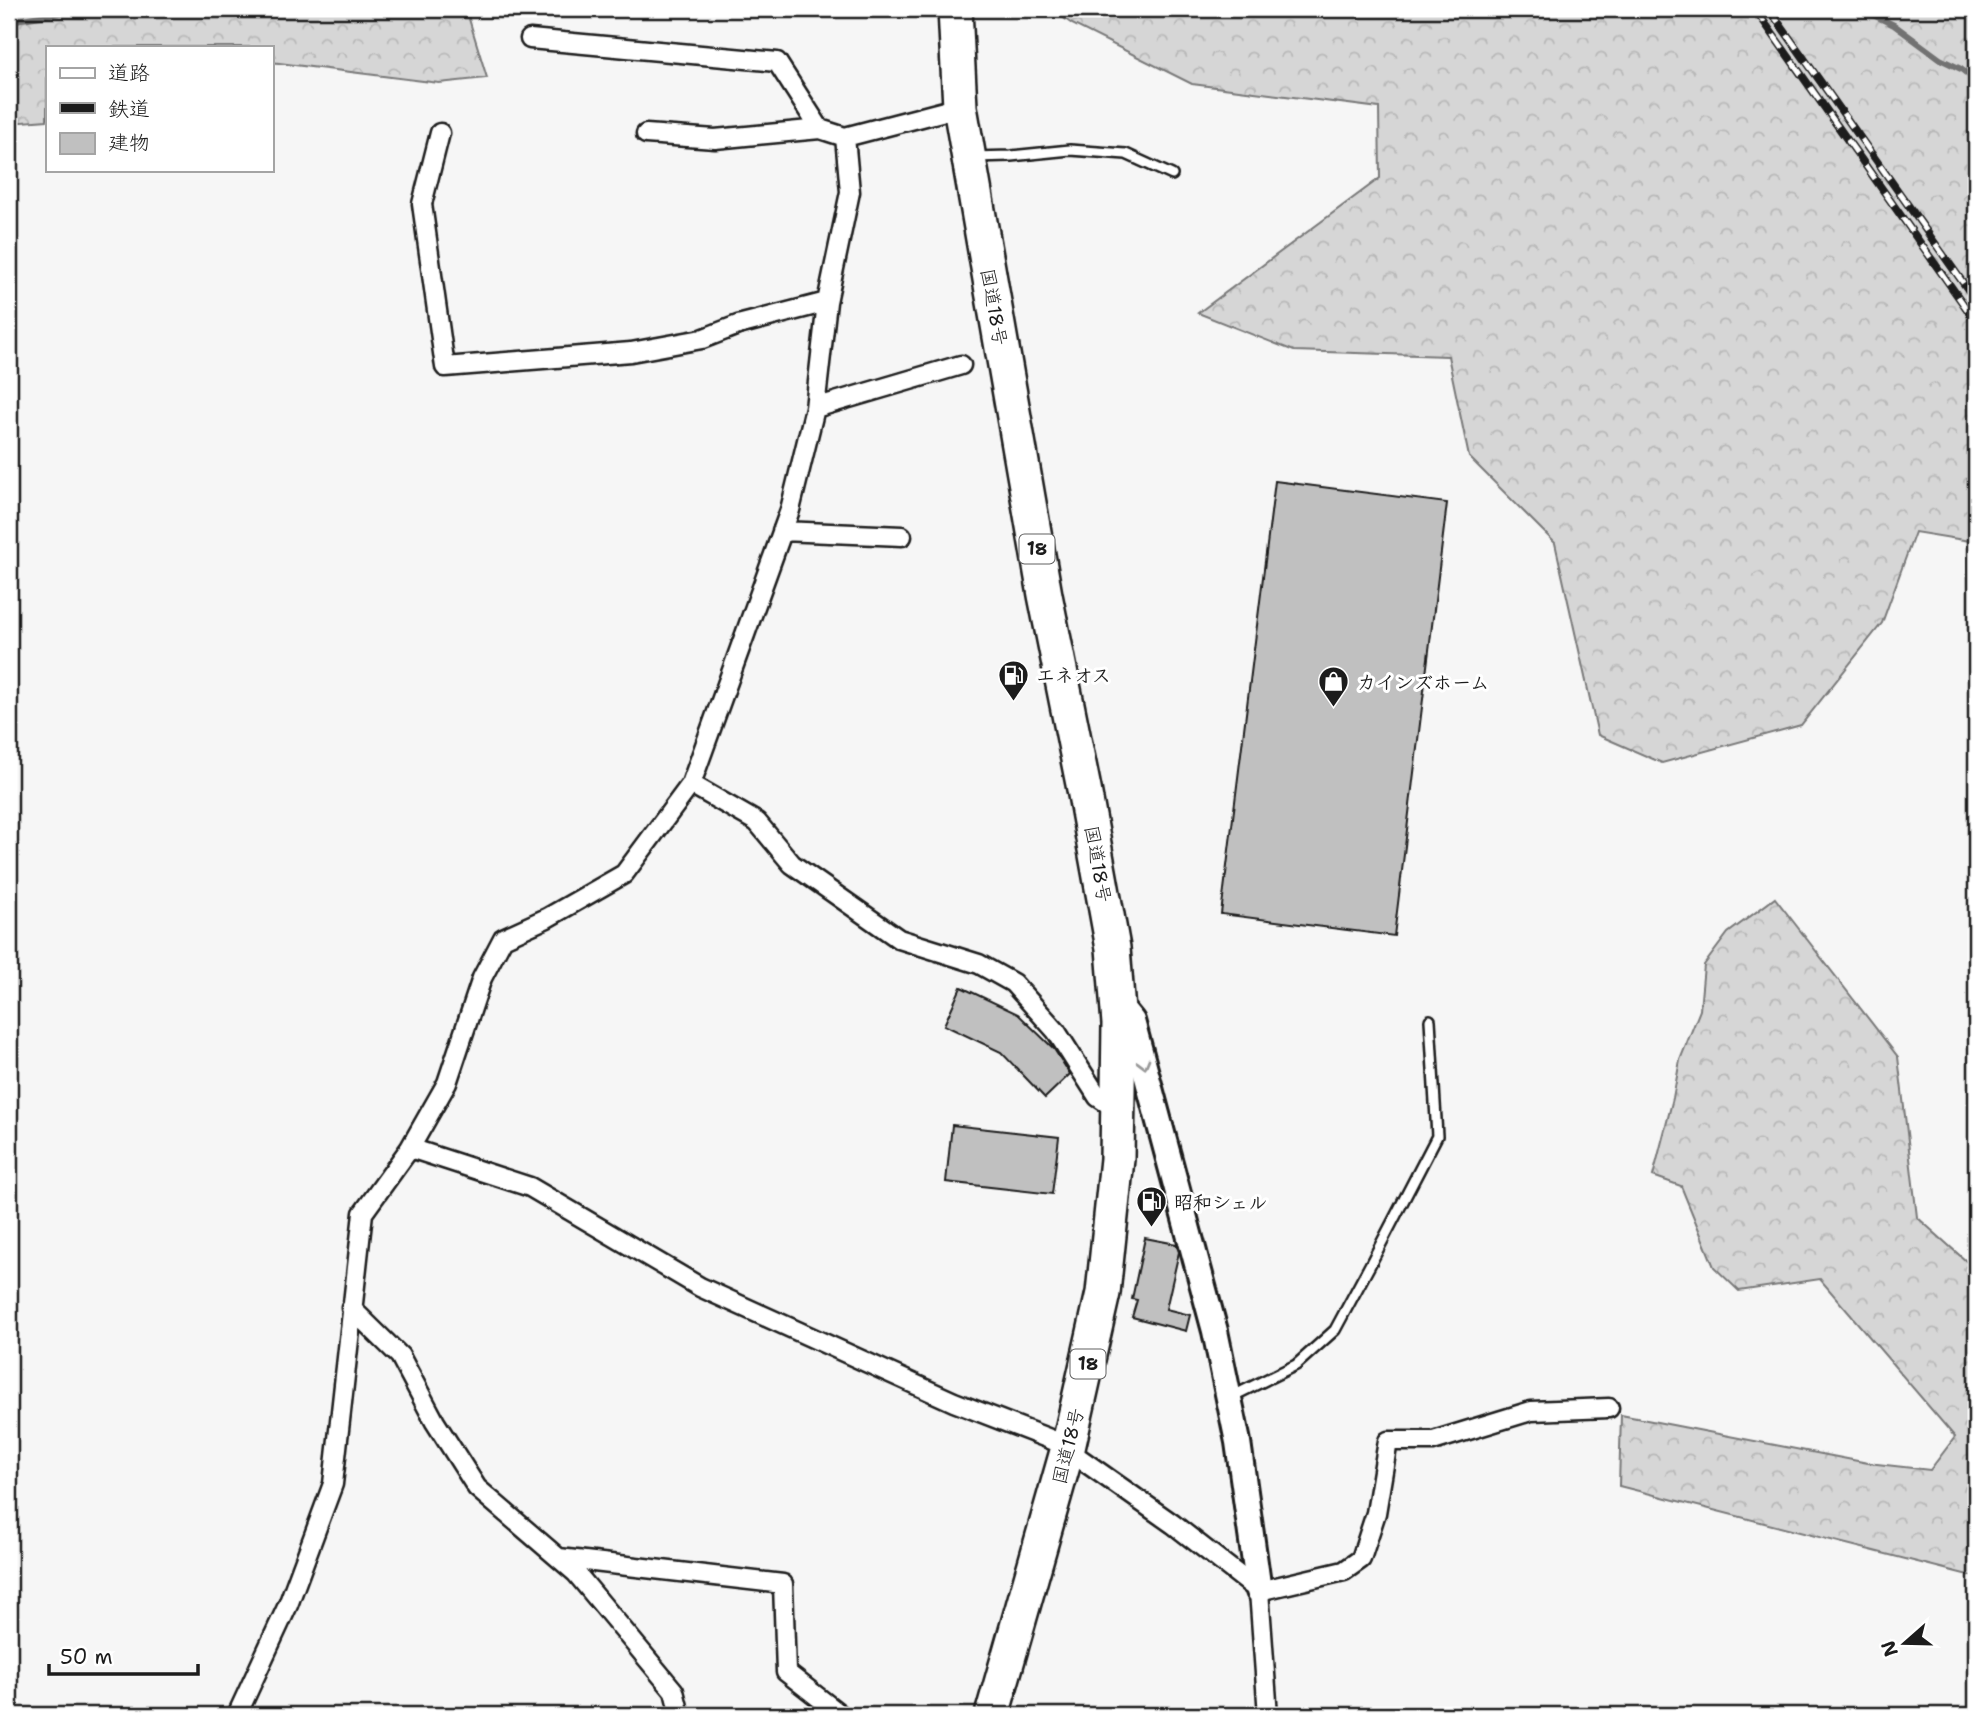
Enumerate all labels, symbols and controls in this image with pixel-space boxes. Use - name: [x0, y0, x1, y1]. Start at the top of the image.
- legend: [46, 46, 273, 172]
- text: 道路: [108, 59, 150, 87]
- text: 鉄道: [108, 95, 150, 123]
- text: 建物: [108, 129, 150, 157]
- street label: 国道18号: [975, 266, 1013, 348]
- road number: 18: [1020, 534, 1054, 564]
- fuel station icon: エネオス: [996, 658, 1030, 702]
- place label: エネオス: [1036, 663, 1111, 688]
- shop icon: カインズホーム: [1317, 665, 1351, 709]
- place label: カインズホーム: [1357, 670, 1489, 695]
- street label: 国道18号: [1079, 823, 1117, 905]
- one-way arrow: [1135, 1058, 1150, 1070]
- fuel station icon: 昭和シェル: [1134, 1185, 1168, 1229]
- place label: 昭和シェル: [1174, 1190, 1267, 1215]
- road number: 18: [1070, 1350, 1106, 1378]
- street label: 国道18号: [1046, 1405, 1090, 1487]
- north arrow: [1870, 1608, 1940, 1678]
- scale bar: [49, 1633, 198, 1677]
- text: N: [1875, 1637, 1904, 1660]
- text: 50 m: [60, 1643, 113, 1671]

